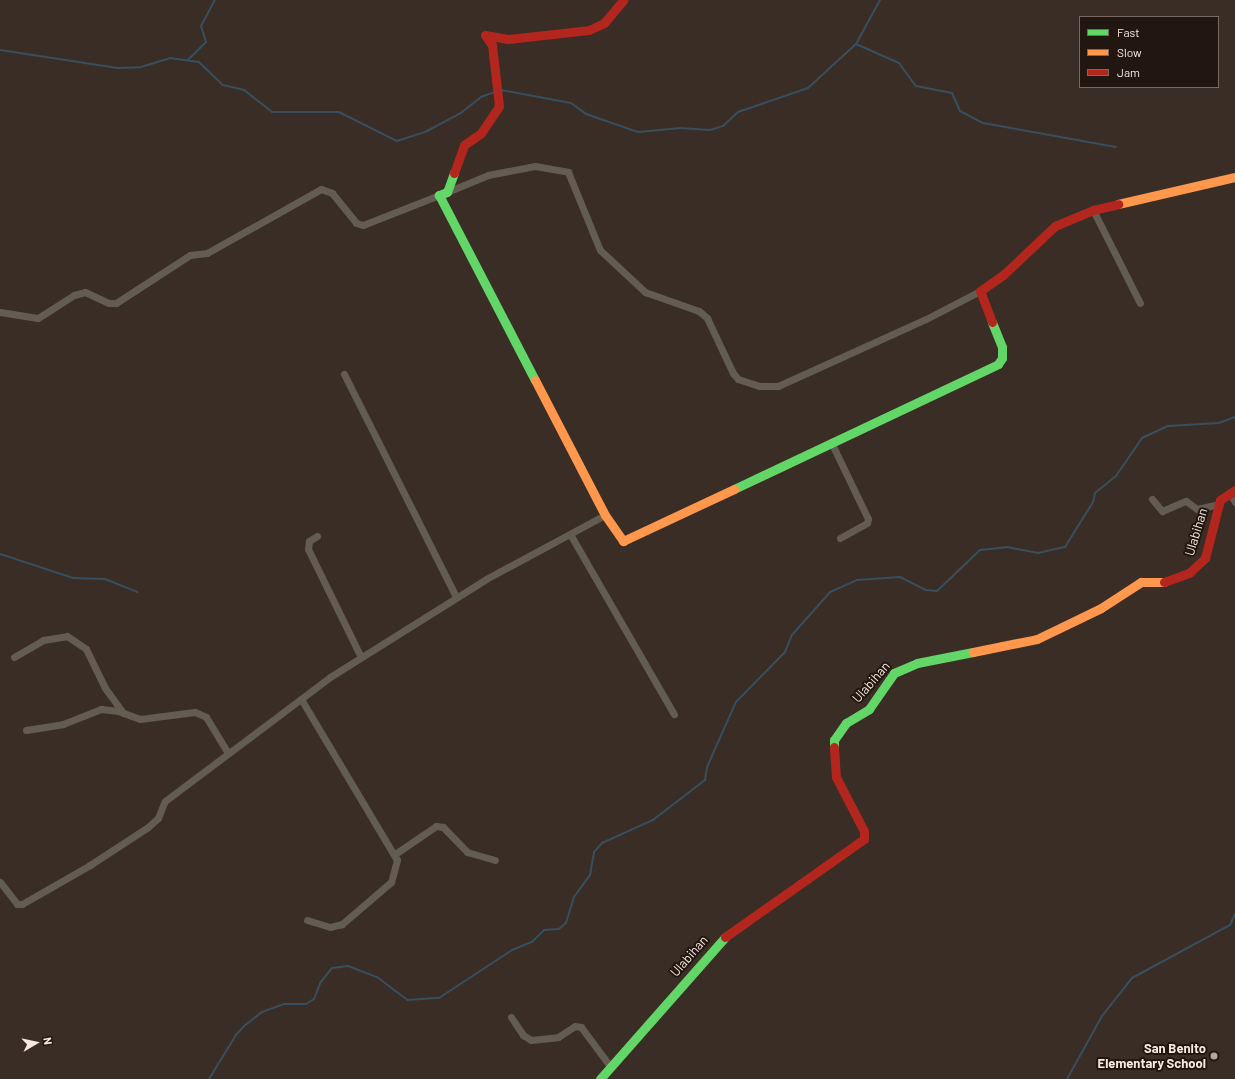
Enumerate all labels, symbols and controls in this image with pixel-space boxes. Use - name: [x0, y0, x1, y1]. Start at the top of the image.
- legend: [1079, 16, 1219, 88]
- text: Fast: [1117, 25, 1140, 39]
- text: Slow: [1117, 45, 1142, 59]
- text: Jam: [1117, 65, 1140, 79]
- street label: Ulabihan: [1181, 506, 1211, 558]
- street label: Ulabihan: [849, 658, 893, 706]
- street label: Ulabihan: [667, 932, 711, 980]
- north arrow: [16, 1023, 56, 1063]
- text: N: [41, 1036, 55, 1046]
- place label: San Benito Elementary School: [1098, 1041, 1206, 1072]
- marker: San Benito Elementary School: [1209, 1051, 1219, 1061]

